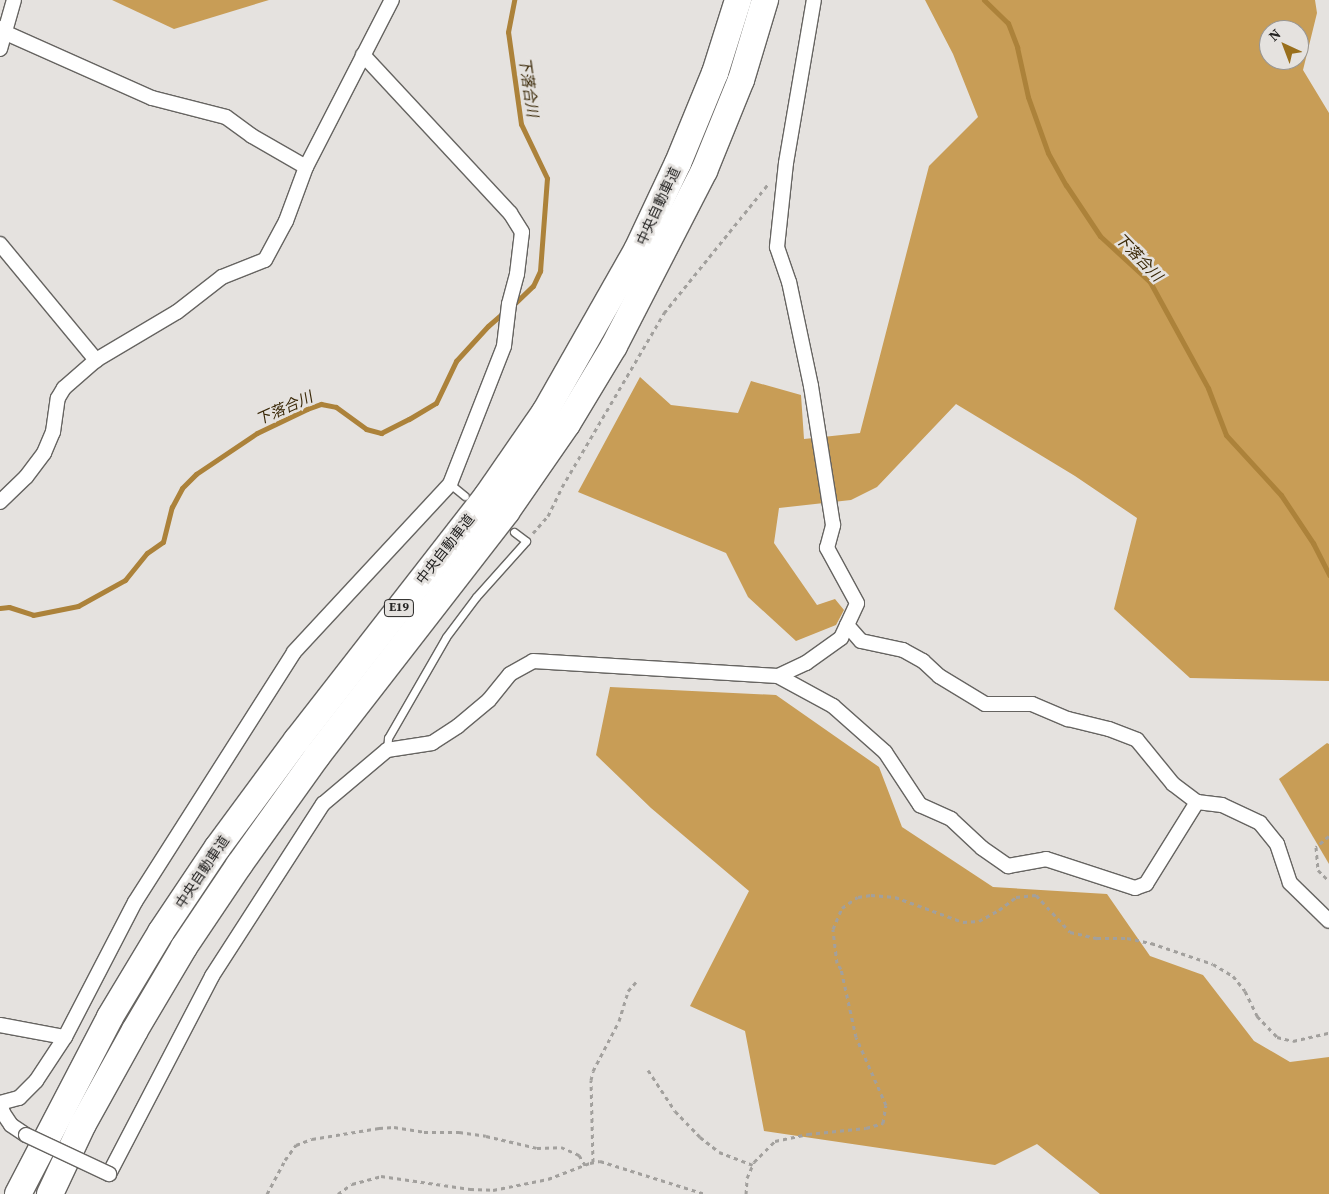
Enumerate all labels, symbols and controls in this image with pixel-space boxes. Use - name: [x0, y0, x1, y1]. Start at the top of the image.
- north arrow: [1259, 20, 1309, 70]
- text: N: [1264, 24, 1285, 46]
- water label: 下落合川: [516, 56, 542, 118]
- street label: 中央自動車道: [633, 164, 683, 248]
- water label: 下落合川: [1112, 229, 1166, 285]
- water label: 下落合川: [253, 388, 315, 428]
- street label: 中央自動車道: [413, 511, 477, 587]
- road number: E19: [383, 598, 415, 618]
- street label: 中央自動車道: [172, 832, 232, 912]

